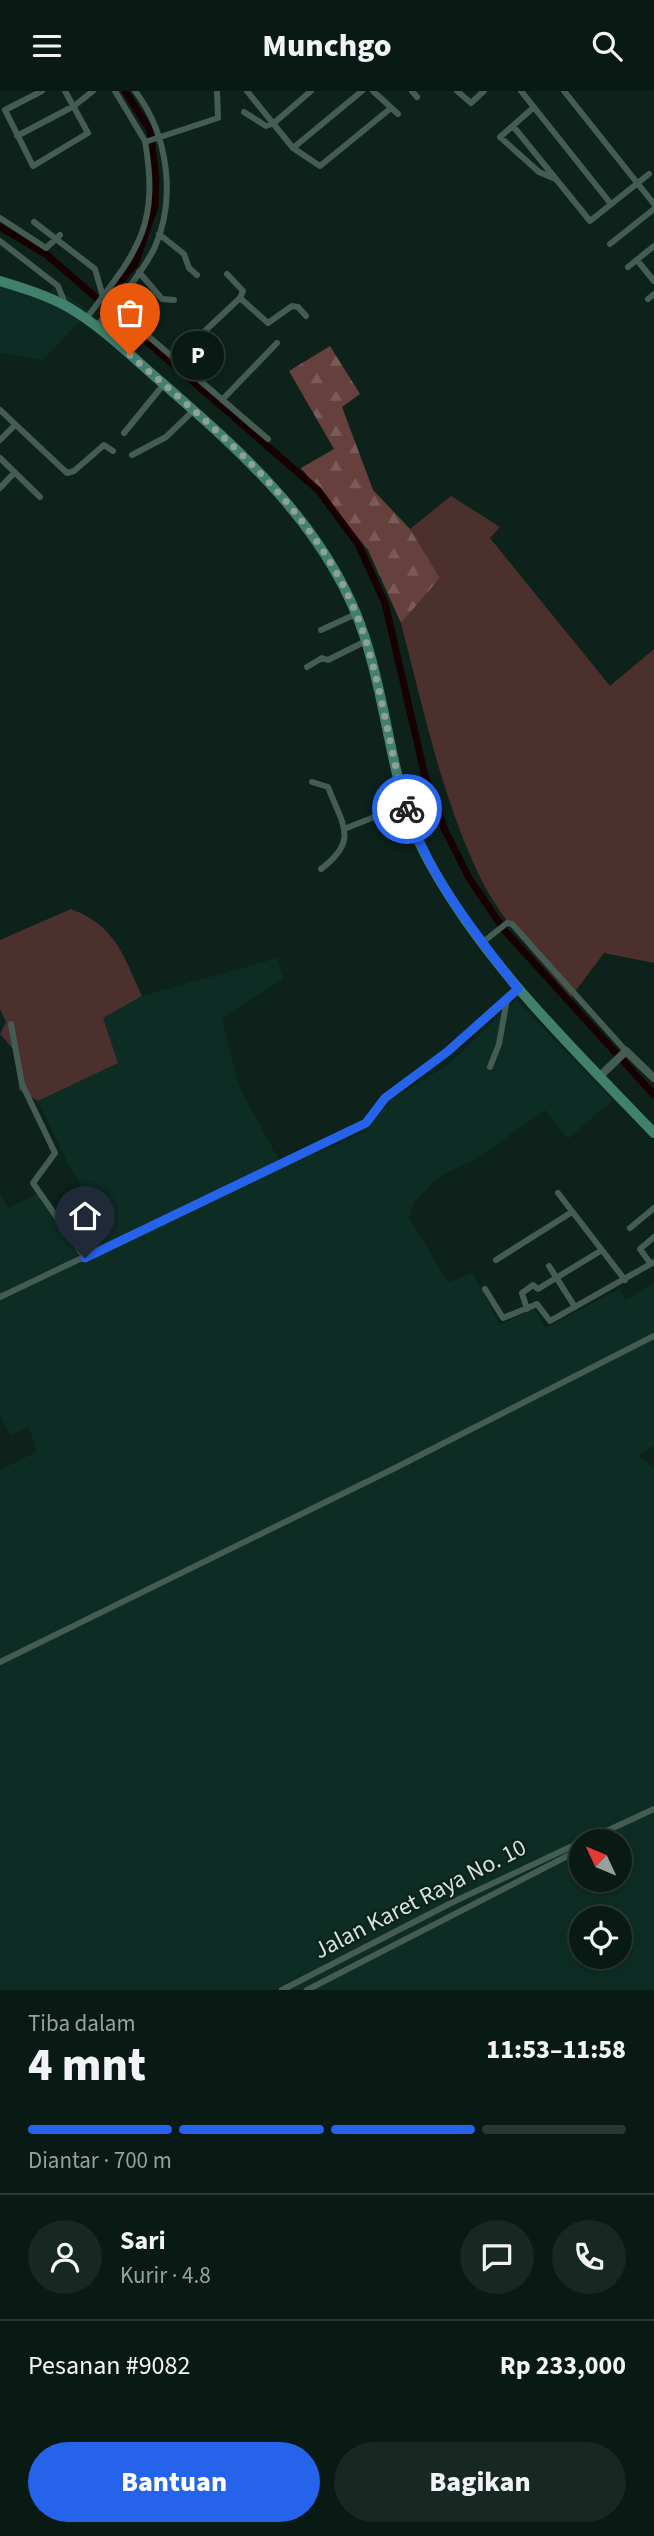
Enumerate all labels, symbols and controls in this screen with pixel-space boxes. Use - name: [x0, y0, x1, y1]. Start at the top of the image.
- text: Munchgo: [262, 23, 392, 69]
- icon: menu: [28, 27, 66, 65]
- icon: search: [588, 27, 626, 65]
- pin: [100, 283, 160, 355]
- icon: bag: [111, 294, 149, 332]
- callout: P: [172, 331, 224, 379]
- text: P: [191, 339, 205, 372]
- courier: [372, 774, 442, 844]
- icon: bike: [388, 790, 426, 828]
- pin: [55, 1186, 115, 1258]
- icon: home: [66, 1197, 104, 1235]
- north arrow: [569, 1829, 632, 1892]
- map controls: [569, 1829, 632, 1969]
- street label: Jalan Karet Raya No. 10: [308, 1830, 532, 1968]
- button: locate: [569, 1906, 632, 1969]
- text: Tiba dalam: [28, 2007, 135, 2040]
- text: 11:53–11:58: [486, 2031, 626, 2068]
- text: 4 mnt: [28, 2033, 146, 2098]
- text: Diantar · 700 m: [28, 2144, 172, 2177]
- button: person: [28, 2220, 102, 2294]
- button: chat: [460, 2220, 534, 2294]
- button: phone: [552, 2220, 626, 2294]
- text: Sari: [120, 2222, 166, 2259]
- text: Kurir · 4.8: [120, 2259, 211, 2292]
- text: Pesanan #9082: [28, 2347, 190, 2384]
- text: Rp 233,000: [500, 2347, 626, 2384]
- button: Bantuan: [28, 2442, 320, 2522]
- button: Bagikan: [334, 2442, 626, 2522]

